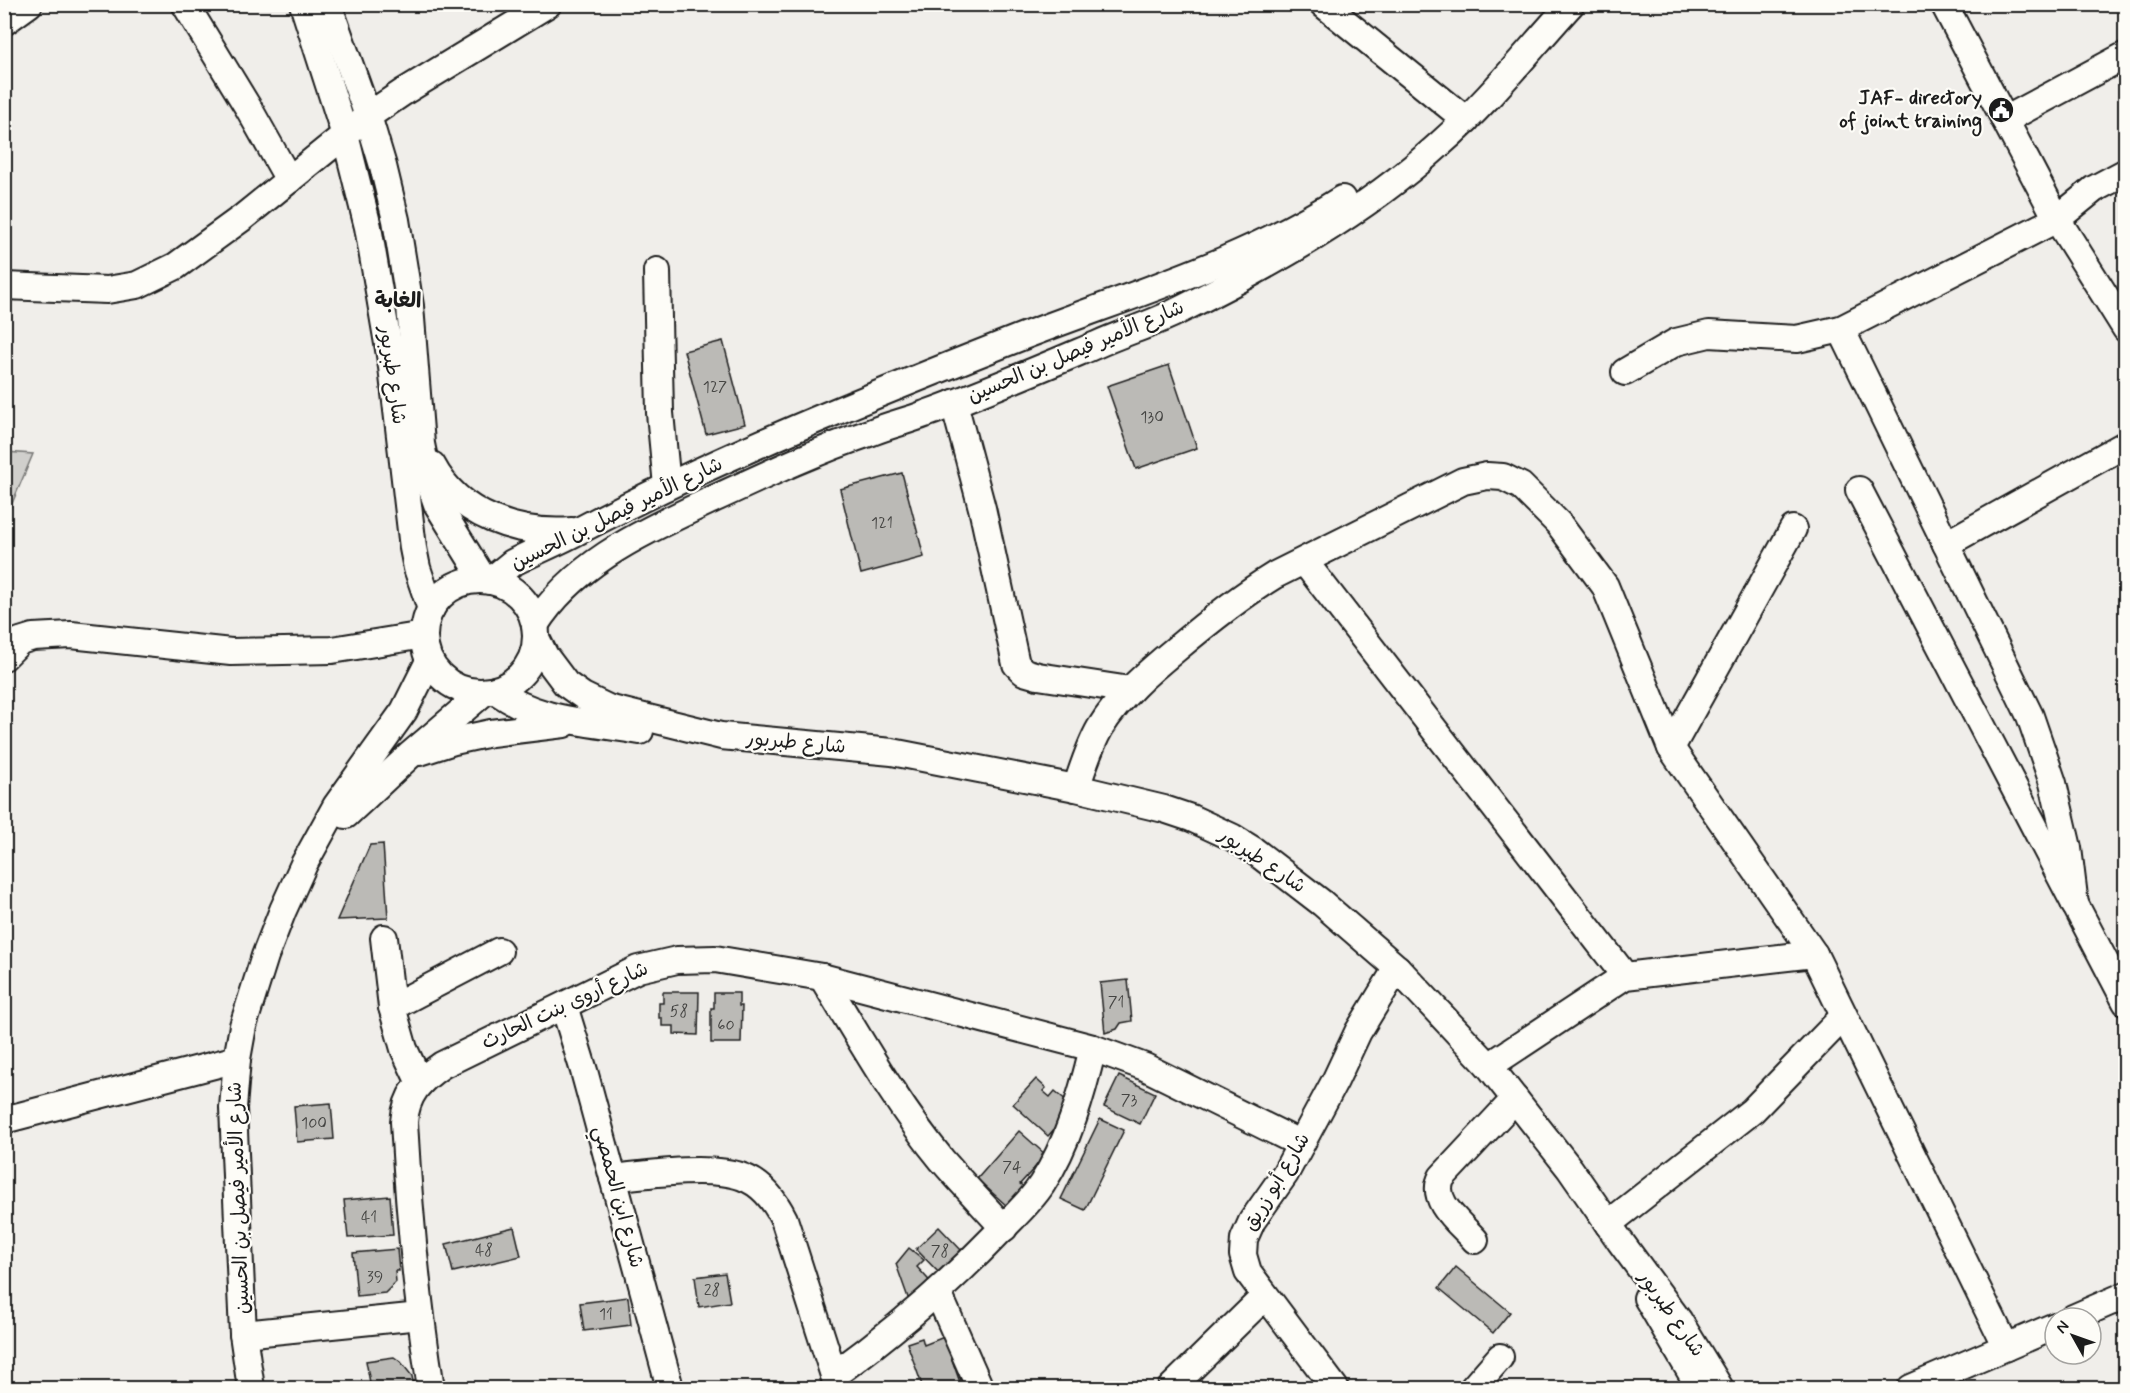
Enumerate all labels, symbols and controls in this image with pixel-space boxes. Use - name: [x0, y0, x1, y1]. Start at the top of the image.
- place label: JAF- directory of joint training: [1839, 85, 1982, 137]
- public building icon: JAF- directory of joint training: [1986, 95, 2016, 125]
- district label: الغابة: [375, 287, 421, 315]
- street label: شارع الأمير فيصل بن الحسين: [963, 293, 1188, 410]
- street label: شارع طبربور: [372, 323, 412, 426]
- house number: 127: [703, 377, 727, 398]
- house number: 130: [1140, 407, 1164, 428]
- street label: شارع الأمير فيصل بن الحسين: [506, 450, 728, 577]
- house number: 121: [871, 513, 893, 534]
- street label: شارع طبربور: [744, 725, 847, 761]
- street label: شارع طبربور: [1212, 821, 1311, 900]
- street label: شارع أروى بنت الحارث: [477, 955, 653, 1057]
- house number: 71: [1108, 992, 1124, 1013]
- house number: 58: [670, 1001, 688, 1022]
- house number: 60: [717, 1015, 735, 1036]
- street label: شارع الأمير فيصل بن الحسين: [220, 1081, 257, 1315]
- house number: 73: [1121, 1090, 1137, 1111]
- house number: 100: [301, 1113, 327, 1134]
- street label: شارع ابن الحمصي: [583, 1123, 650, 1272]
- street label: شارع أبو زريق: [1237, 1128, 1317, 1236]
- house number: 74: [1002, 1157, 1022, 1178]
- house number: 41: [361, 1207, 377, 1228]
- house number: 48: [475, 1240, 493, 1261]
- house number: 78: [931, 1241, 949, 1262]
- street label: شارع طبربور: [1631, 1265, 1711, 1363]
- house number: 39: [367, 1267, 383, 1288]
- house number: 28: [704, 1280, 720, 1301]
- house number: 11: [599, 1304, 613, 1325]
- north arrow: [2043, 1306, 2103, 1366]
- text: N: [2051, 1316, 2074, 1338]

